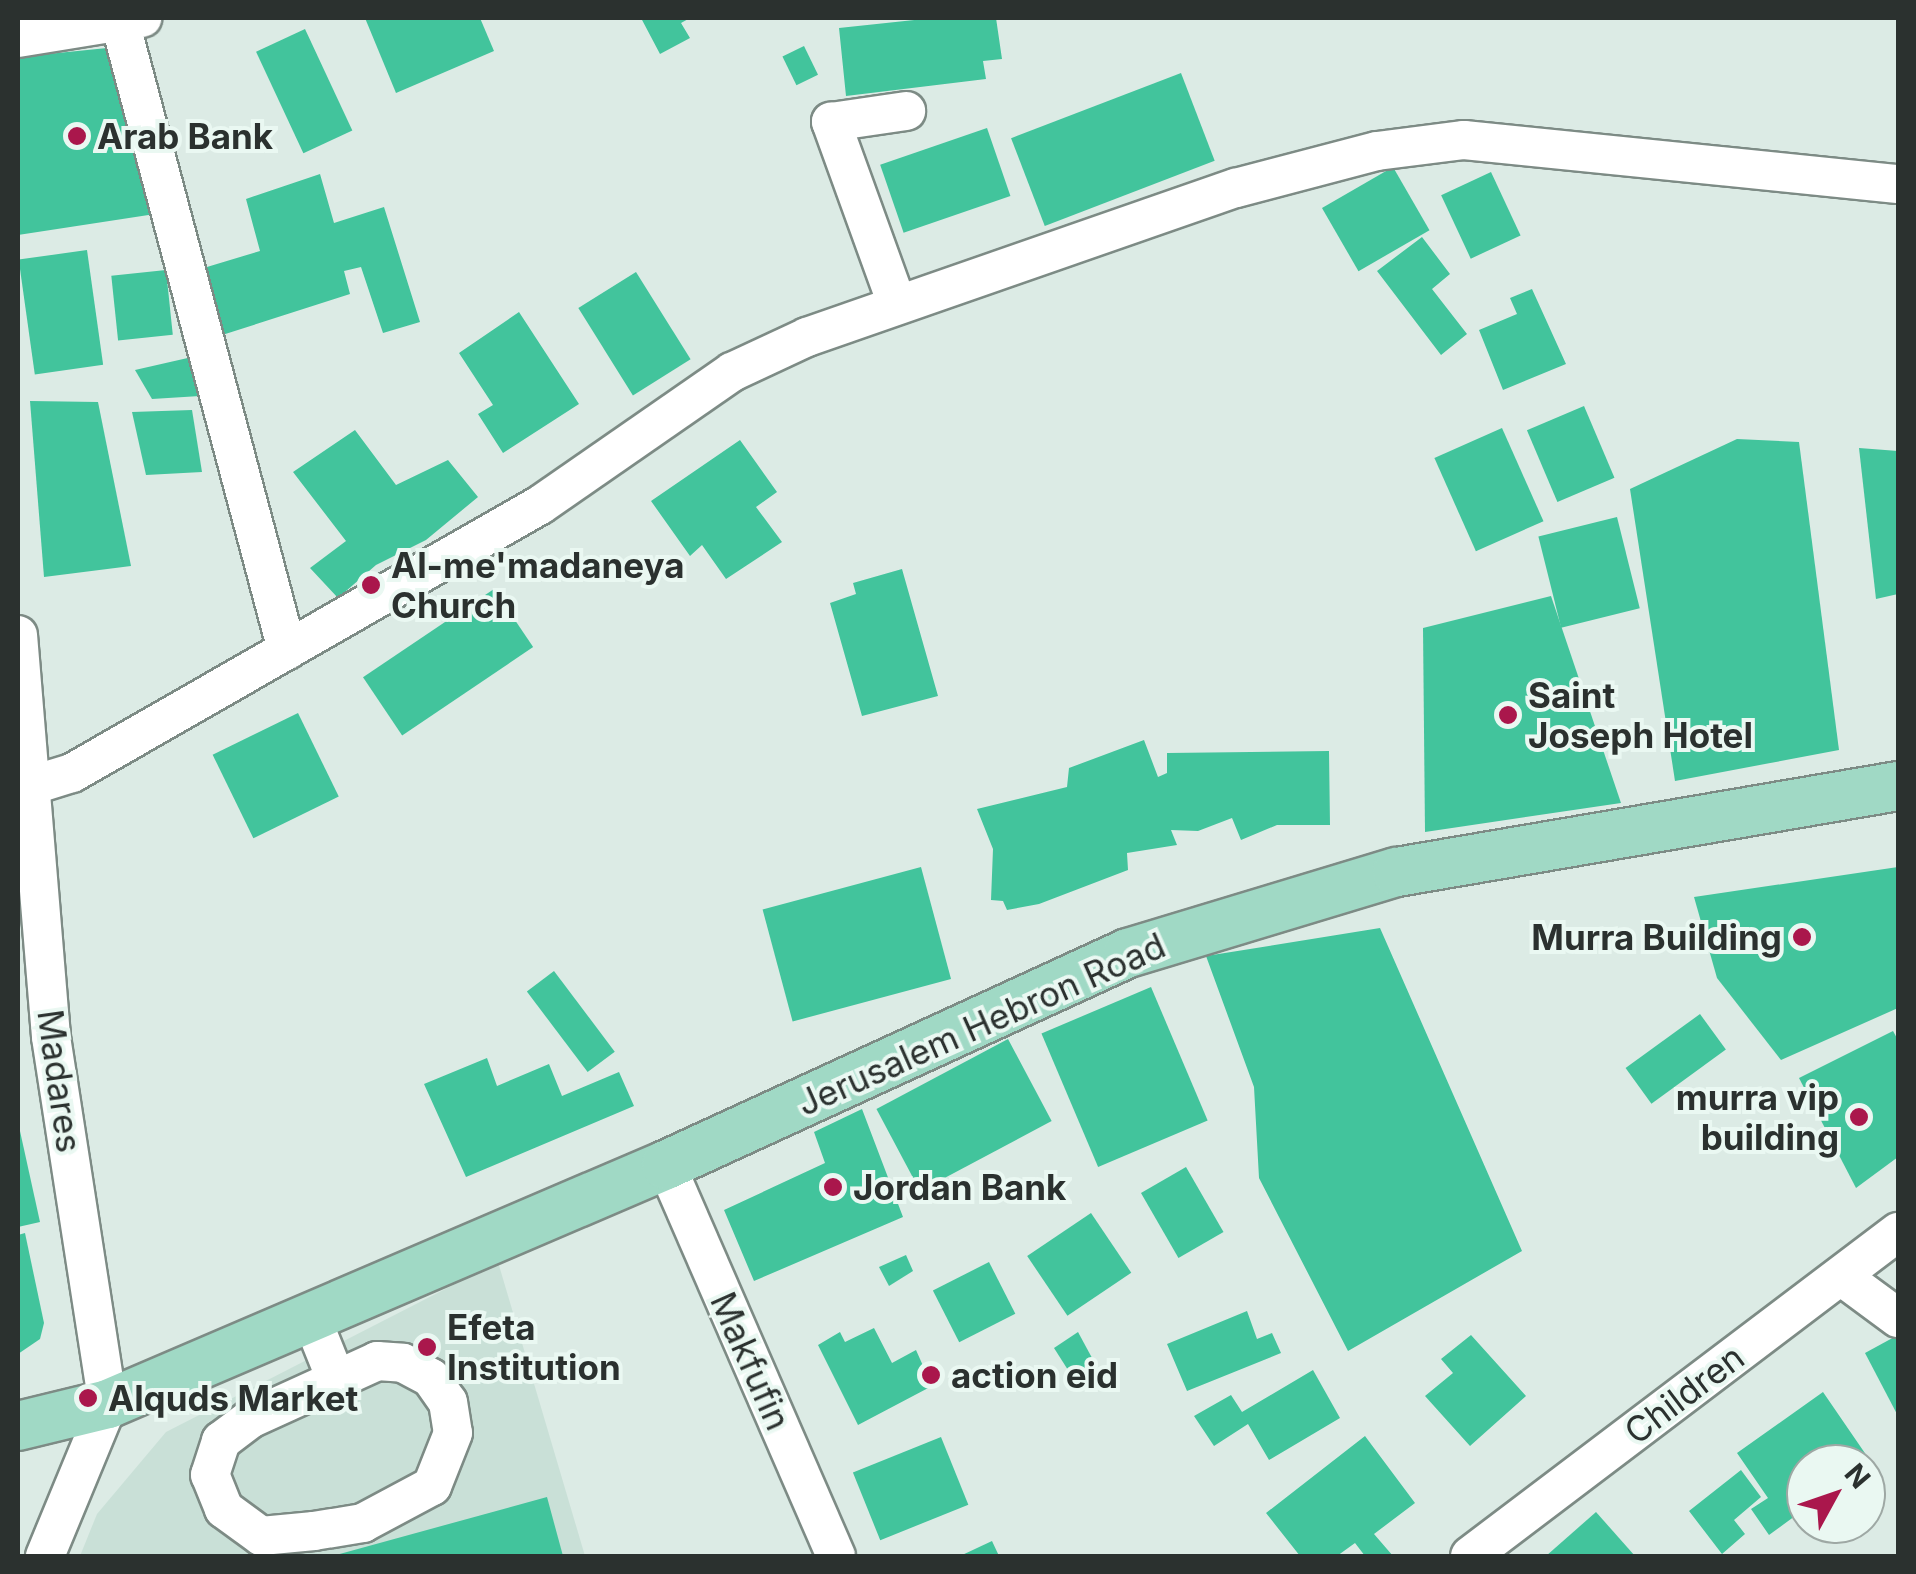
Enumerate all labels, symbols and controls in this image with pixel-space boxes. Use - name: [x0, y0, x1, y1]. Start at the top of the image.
- place label: Arab Bank: [97, 115, 273, 157]
- marker: Arab Bank: [66, 125, 88, 147]
- place label: Al-me'madaneya Church: [391, 544, 685, 626]
- marker: Al-me'madaneya Church: [360, 574, 382, 596]
- place label: Saint Joseph Hotel: [1528, 674, 1753, 756]
- marker: Saint Joseph Hotel: [1497, 704, 1519, 726]
- place label: Murra Building: [1531, 916, 1782, 958]
- street label: Jerusalem Hebron Road: [791, 924, 1171, 1124]
- marker: Murra Building: [1791, 926, 1813, 948]
- street label: Madares: [29, 1007, 91, 1155]
- place label: murra vip building: [1676, 1076, 1839, 1158]
- marker: murra vip building: [1848, 1106, 1870, 1128]
- place label: Jordan Bank: [853, 1166, 1066, 1208]
- marker: Jordan Bank: [822, 1176, 844, 1198]
- street label: Makfufin: [702, 1286, 800, 1436]
- place label: Efeta Institution: [447, 1306, 621, 1388]
- marker: Efeta Institution: [416, 1336, 438, 1358]
- street label: Children: [1616, 1336, 1752, 1452]
- place label: action eid: [951, 1354, 1118, 1396]
- marker: action eid: [920, 1364, 942, 1386]
- place label: Alquds Market: [108, 1377, 358, 1419]
- marker: Alquds Market: [77, 1387, 99, 1409]
- north arrow: [1786, 1444, 1886, 1544]
- text: N: [1838, 1457, 1877, 1495]

